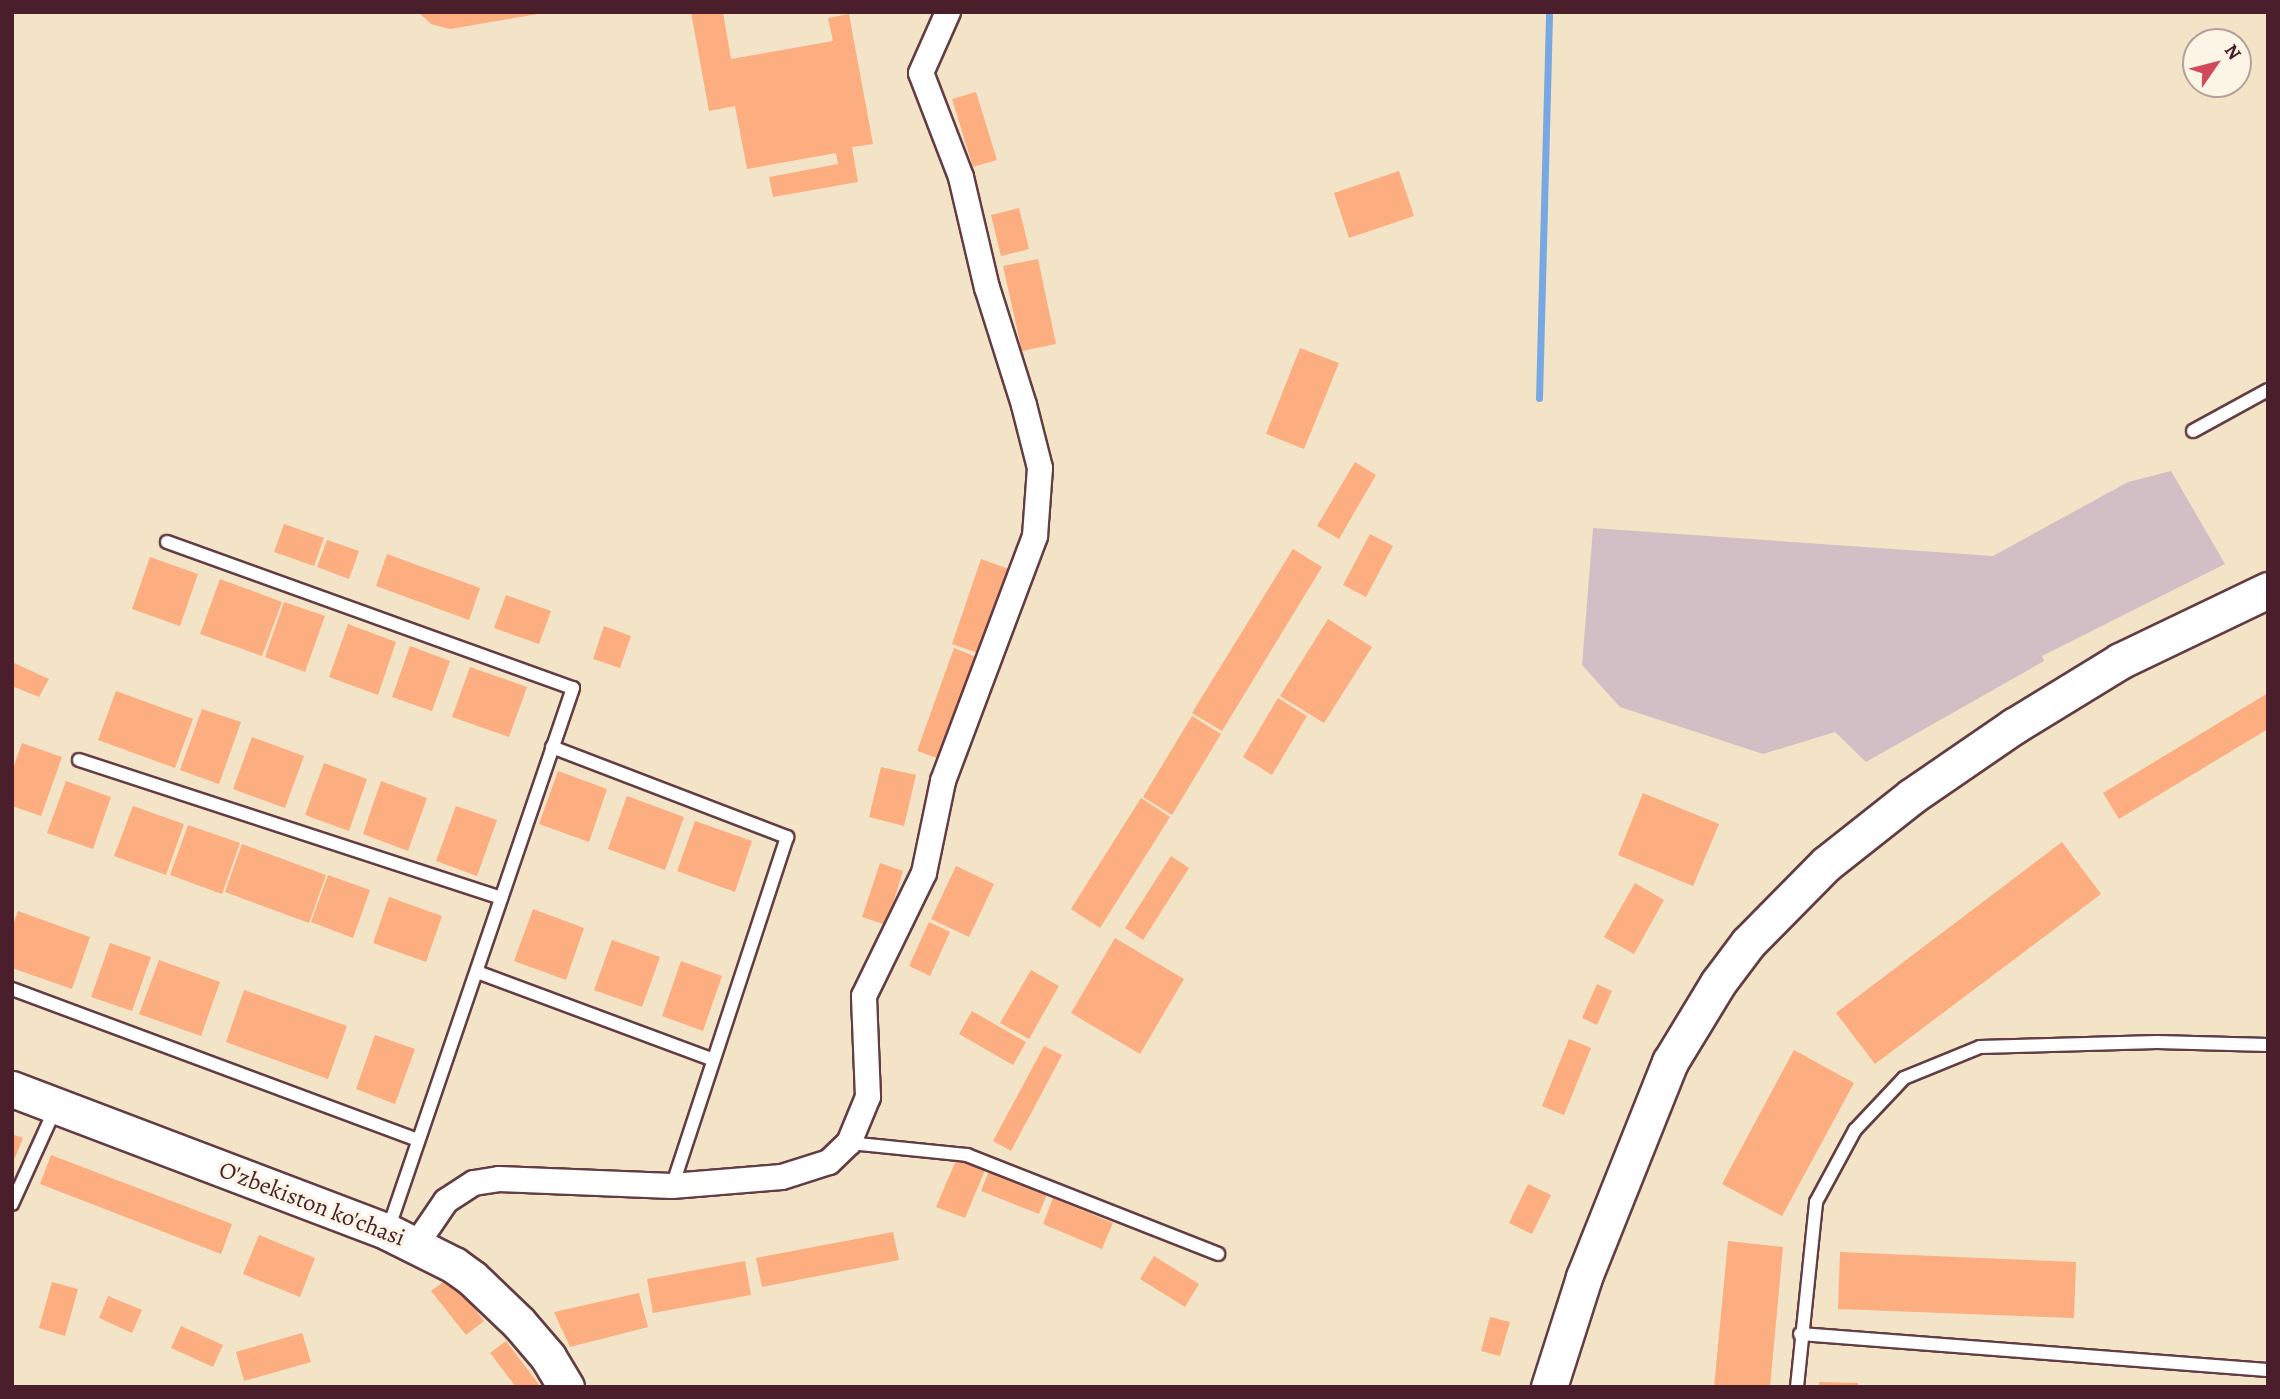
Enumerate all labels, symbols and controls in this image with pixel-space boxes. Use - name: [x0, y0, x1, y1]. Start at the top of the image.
- north arrow: [2182, 28, 2252, 98]
- text: N: [2218, 39, 2247, 65]
- street label: O'zbekiston ko'chasi: [215, 1155, 409, 1253]

